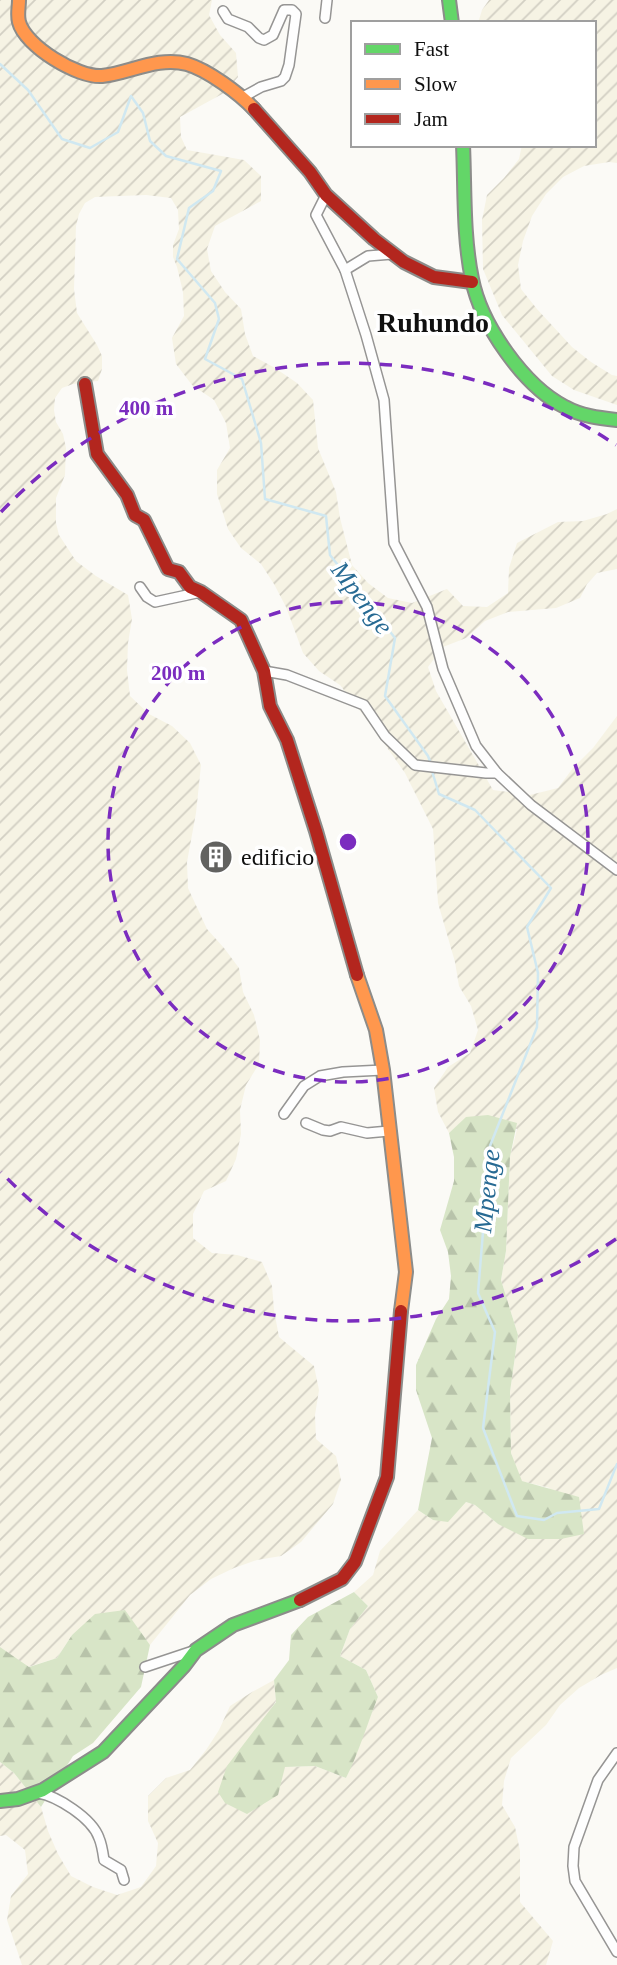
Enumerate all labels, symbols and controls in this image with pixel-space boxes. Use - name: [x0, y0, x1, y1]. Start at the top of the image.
- legend: [351, 21, 596, 147]
- text: Fast: [414, 37, 449, 61]
- text: Slow: [414, 72, 458, 96]
- text: Jam: [414, 107, 448, 131]
- district label: Ruhundo: [377, 307, 489, 338]
- text: 400 m: [119, 396, 174, 420]
- water label: Mpenge: [325, 555, 399, 640]
- text: 200 m: [151, 661, 206, 685]
- centre of rings: [336, 830, 360, 854]
- building icon: edificio: [197, 838, 235, 876]
- place label: edificio: [241, 844, 314, 870]
- water label: Mpenge: [468, 1148, 506, 1235]

